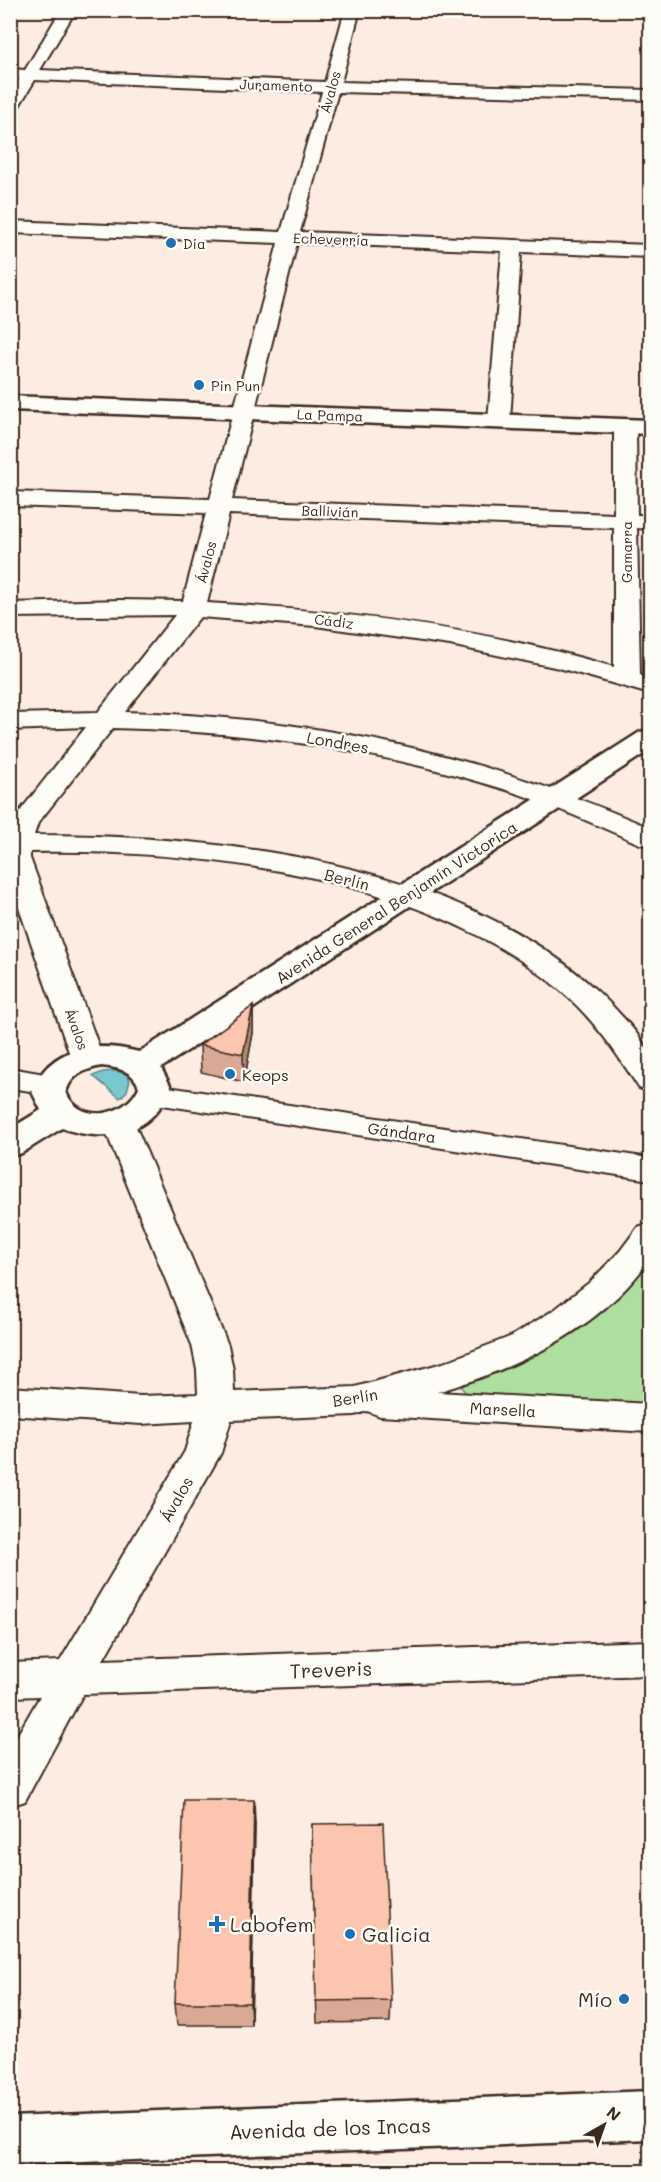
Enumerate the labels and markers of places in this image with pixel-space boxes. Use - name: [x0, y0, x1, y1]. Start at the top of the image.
- place label: Dia: [183, 234, 206, 253]
- marker: Dia: [164, 236, 178, 250]
- place label: Pin Pun: [211, 376, 260, 395]
- marker: Pin Pun: [192, 378, 206, 392]
- place label: Keops: [242, 1064, 289, 1085]
- marker: Keops: [223, 1067, 237, 1081]
- place label: Labofem: [230, 1911, 314, 1937]
- marker: Labofem: [208, 1915, 226, 1933]
- place label: Galicia: [362, 1921, 431, 1947]
- marker: Galicia: [343, 1927, 357, 1941]
- place label: Mío: [578, 1986, 612, 2012]
- marker: Mío: [617, 1992, 631, 2006]

